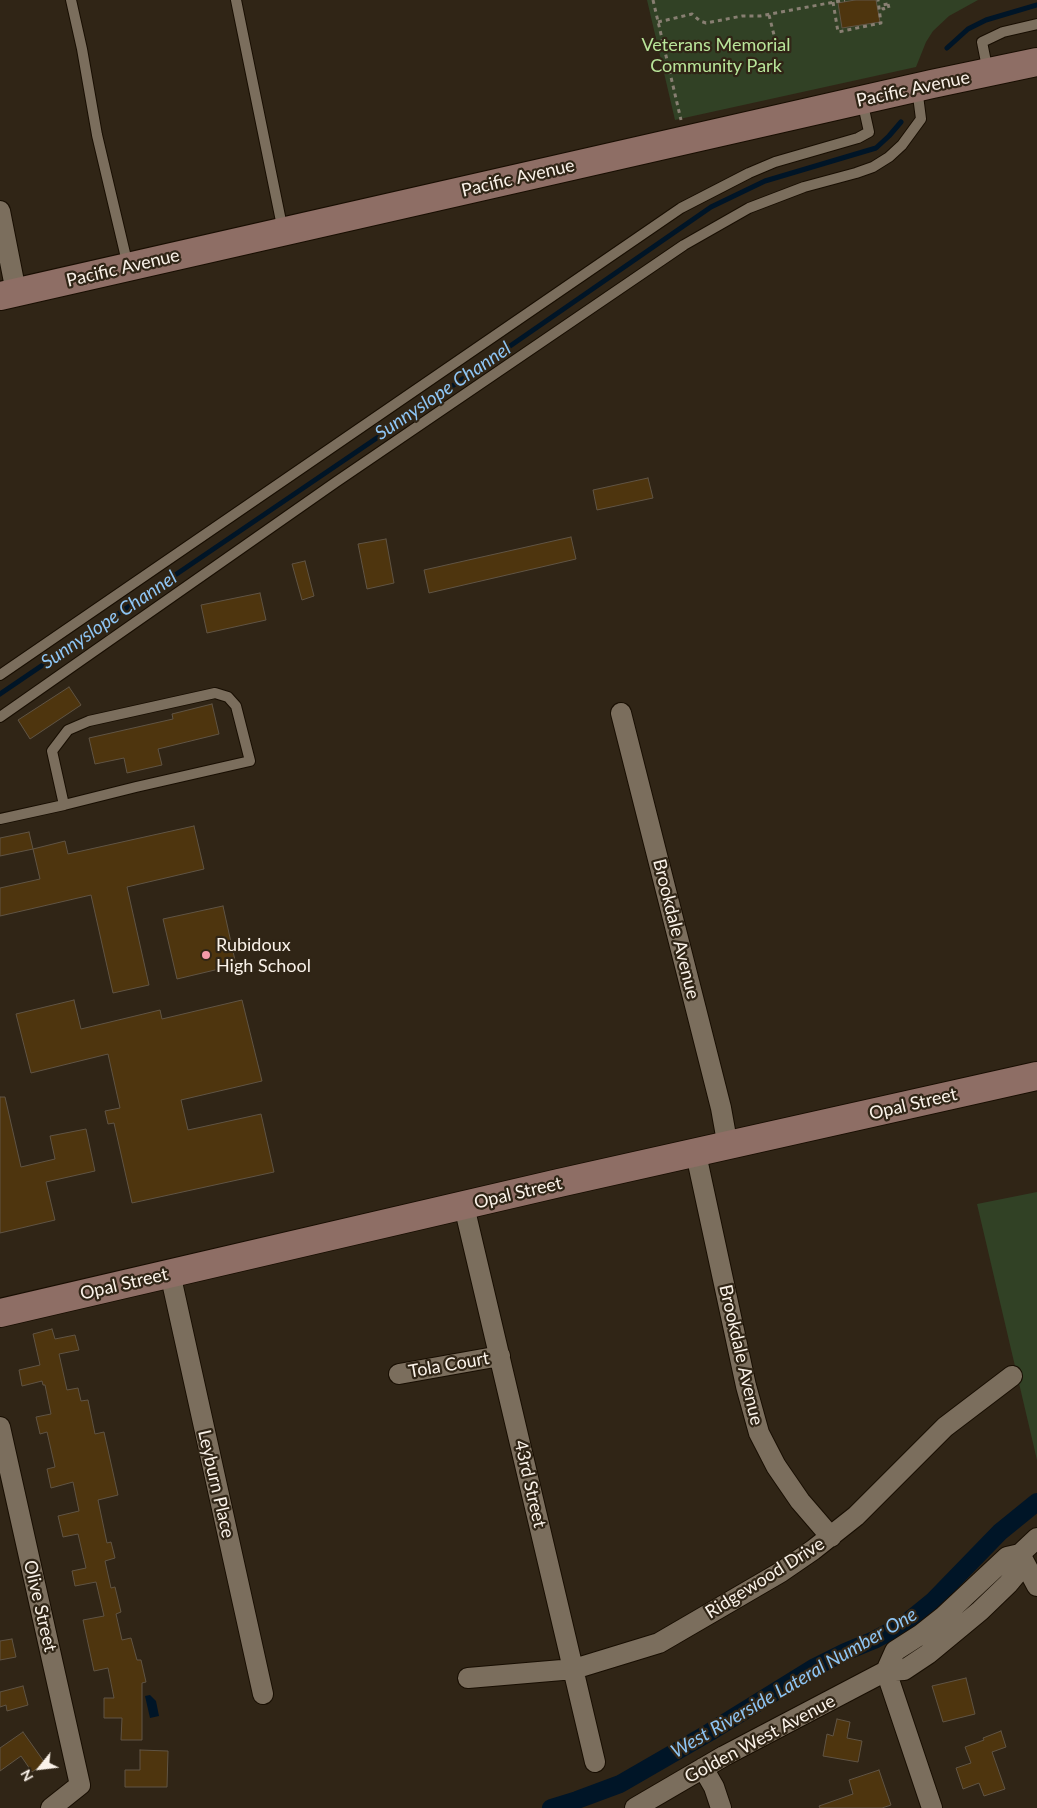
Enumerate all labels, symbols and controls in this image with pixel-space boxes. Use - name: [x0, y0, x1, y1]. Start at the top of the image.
- park label: Veterans Memorial Community Park: [641, 34, 791, 76]
- street label: Pacific Avenue: [854, 66, 972, 112]
- street label: Pacific Avenue: [459, 154, 577, 202]
- street label: Pacific Avenue: [64, 244, 182, 292]
- water label: Sunnyslope Channel: [371, 337, 515, 445]
- water label: Sunnyslope Channel: [37, 566, 181, 674]
- street label: Brookdale Avenue: [648, 857, 704, 1001]
- place label: Rubidoux High School: [216, 934, 311, 976]
- marker: Rubidoux High School: [200, 949, 212, 961]
- street label: Opal Street: [867, 1083, 959, 1125]
- street label: Opal Street: [472, 1172, 564, 1214]
- street label: Opal Street: [78, 1263, 170, 1305]
- street label: Brookdale Avenue: [714, 1283, 768, 1427]
- street label: Tola Court: [407, 1347, 491, 1383]
- street label: Leyburn Place: [193, 1428, 239, 1540]
- street label: 43rd Street: [509, 1438, 551, 1530]
- street label: Ridgewood Drive: [702, 1533, 828, 1623]
- street label: Olive Street: [19, 1558, 61, 1654]
- water label: West Riverside Lateral Number One: [667, 1603, 921, 1763]
- street label: Golden West Avenue: [681, 1690, 839, 1788]
- north arrow: [15, 1743, 65, 1793]
- text: N: [16, 1767, 36, 1784]

